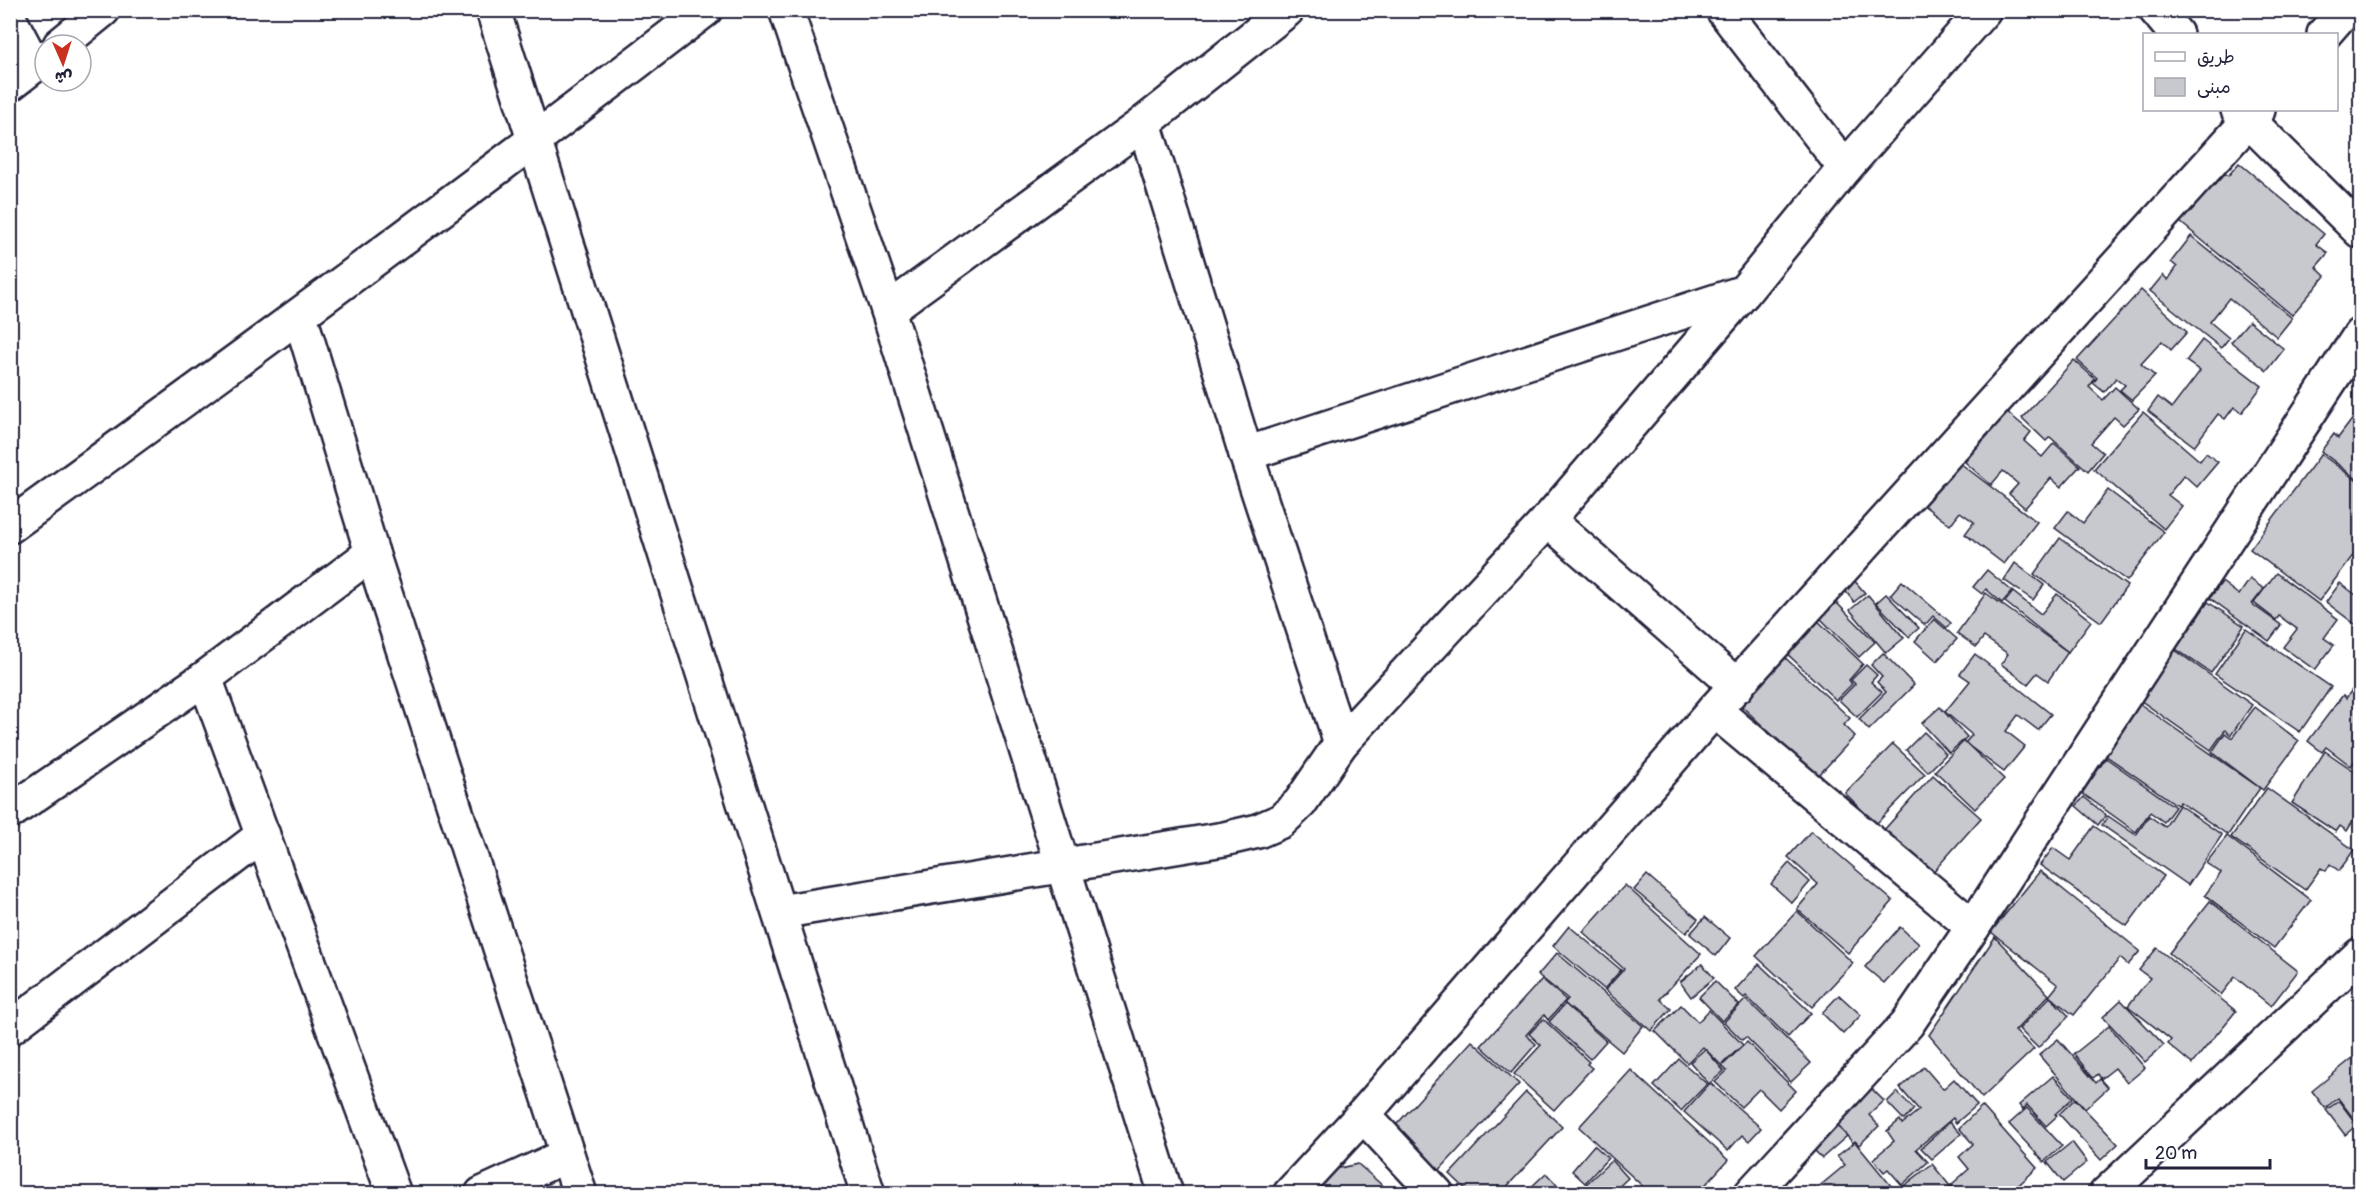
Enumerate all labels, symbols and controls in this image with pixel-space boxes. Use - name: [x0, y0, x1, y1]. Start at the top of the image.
- north arrow: [33, 33, 93, 93]
- legend: [2143, 33, 2338, 111]
- text: طريق: [2197, 46, 2235, 69]
- text: ش: [54, 67, 73, 87]
- text: مبنى: [2197, 76, 2231, 99]
- scale bar: [2146, 1132, 2270, 1170]
- text: 20 m: [2155, 1142, 2197, 1165]

